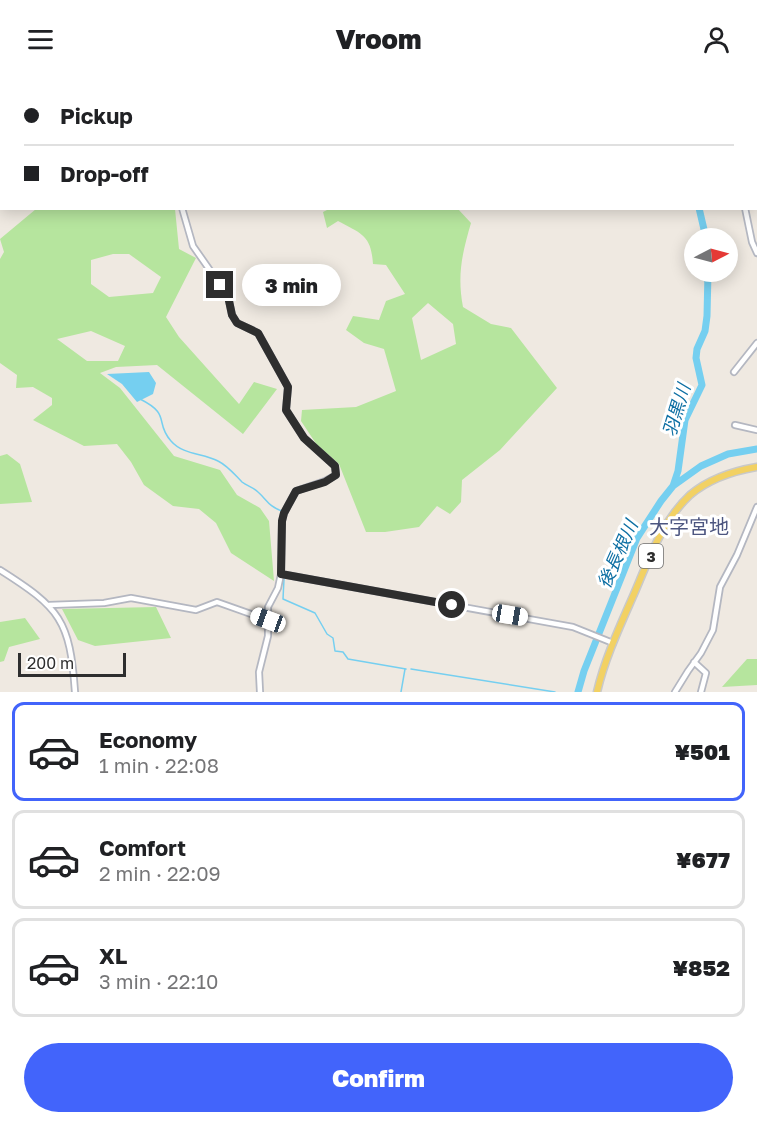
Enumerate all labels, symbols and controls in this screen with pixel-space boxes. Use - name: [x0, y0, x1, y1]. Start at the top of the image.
- icon: menu: [24, 23, 57, 56]
- text: Vroom: [336, 23, 421, 55]
- icon: person: [700, 23, 733, 56]
- text: Pickup: [60, 102, 133, 129]
- text: Drop-off: [60, 160, 149, 187]
- north arrow: [684, 228, 738, 282]
- map controls: [684, 228, 738, 282]
- callout: 3 min: [241, 264, 340, 306]
- route end: [206, 271, 233, 298]
- text: 3 min: [265, 273, 318, 297]
- water label: 羽黒川: [658, 379, 695, 439]
- district label: 大字宮地: [649, 514, 729, 538]
- water label: 後長根川: [592, 515, 643, 591]
- road number: 3: [639, 544, 663, 568]
- route start: [438, 591, 465, 618]
- car: [491, 603, 529, 627]
- car: [248, 605, 288, 635]
- scale bar: [18, 650, 126, 678]
- text: 200 m: [27, 653, 74, 673]
- icon: car: [27, 725, 81, 779]
- text: Economy: [99, 726, 197, 753]
- text: ¥501: [674, 738, 730, 765]
- text: 1 min · 22:08: [99, 753, 219, 777]
- icon: car: [27, 833, 81, 887]
- text: Comfort: [99, 834, 186, 861]
- text: ¥677: [676, 846, 730, 873]
- text: 2 min · 22:09: [99, 861, 221, 885]
- icon: car: [27, 941, 81, 995]
- text: XL: [99, 942, 127, 969]
- text: ¥852: [673, 954, 730, 981]
- text: 3 min · 22:10: [99, 969, 218, 993]
- button: Confirm: [24, 1043, 733, 1112]

